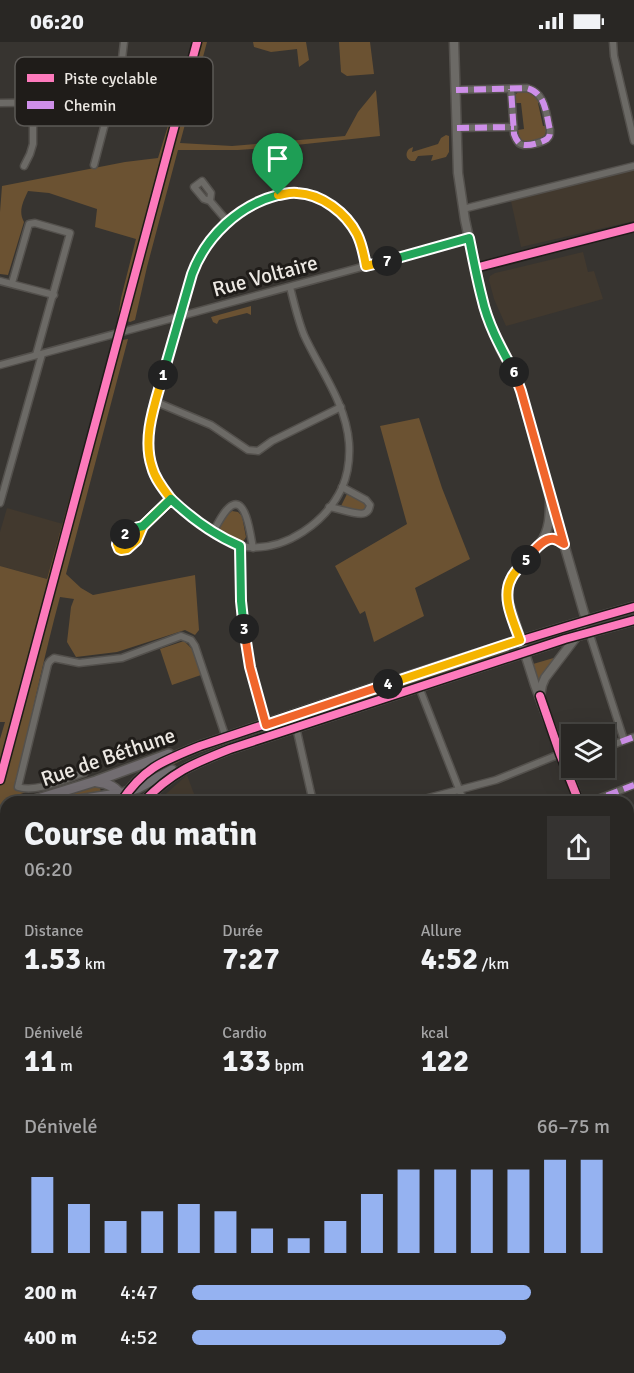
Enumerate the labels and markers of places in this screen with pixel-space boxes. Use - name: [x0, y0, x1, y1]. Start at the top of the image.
- pin: [252, 133, 303, 195]
- pin: 7: [372, 246, 402, 276]
- pin: 6: [499, 357, 529, 387]
- pin: 1: [148, 360, 178, 390]
- pin: 2: [110, 519, 140, 549]
- pin: 5: [511, 545, 541, 575]
- pin: 3: [229, 614, 259, 644]
- pin: 4: [373, 669, 403, 699]

